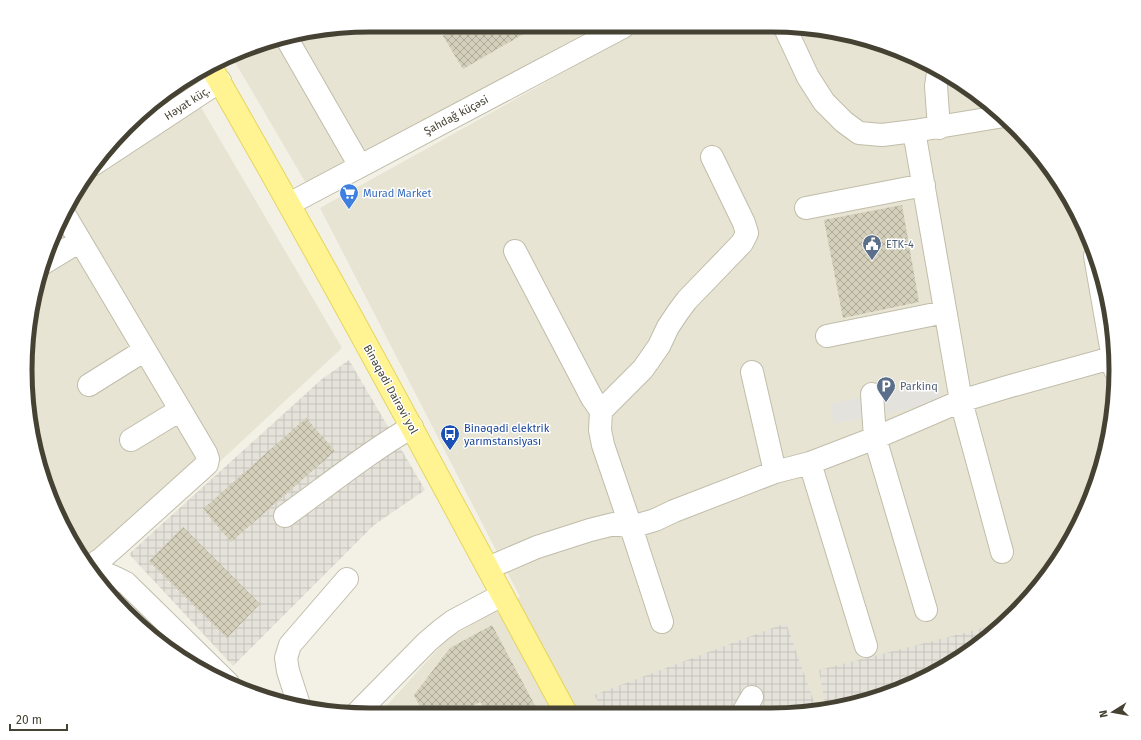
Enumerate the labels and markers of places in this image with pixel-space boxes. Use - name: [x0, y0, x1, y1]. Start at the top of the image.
- supermarket icon: Murad Market: [338, 182, 360, 210]
- place label: Murad Market: [363, 187, 432, 200]
- public building icon: ETK-4: [861, 233, 883, 261]
- place label: ETK-4: [886, 238, 914, 251]
- parking icon: Parkinq: [875, 375, 897, 403]
- place label: Parkinq: [900, 380, 938, 393]
- place label: Binəqədi elektrik yarımstansiyası: [464, 422, 550, 448]
- bus stop icon: Binəqədi elektrik yarımstansiyası: [439, 423, 461, 451]

